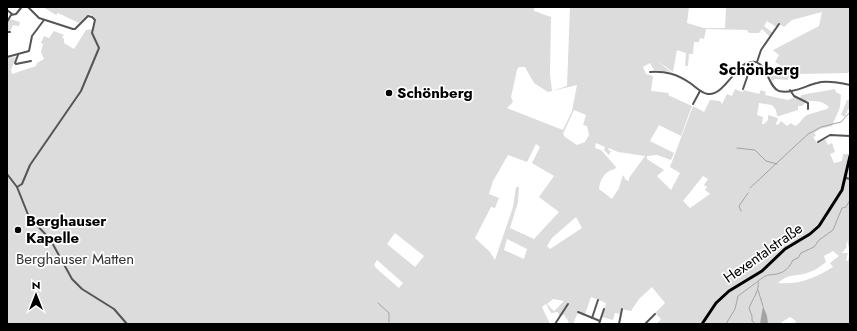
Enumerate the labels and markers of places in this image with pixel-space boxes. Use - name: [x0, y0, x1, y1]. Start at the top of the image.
- place label: Schönberg: [397, 82, 473, 104]
- marker: Schönberg: [384, 88, 394, 98]
- place label: Berghauser Kapelle: [26, 210, 107, 249]
- marker: Berghauser Kapelle: [13, 225, 23, 235]

